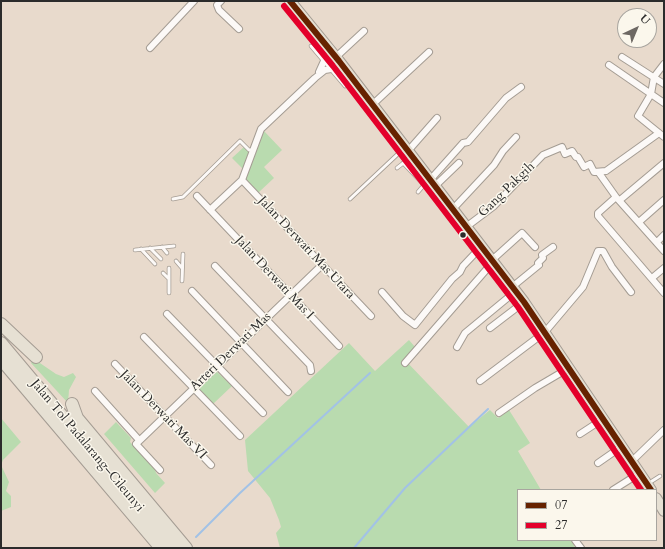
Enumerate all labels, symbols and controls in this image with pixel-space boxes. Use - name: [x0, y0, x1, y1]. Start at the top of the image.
- north arrow: [617, 8, 657, 48]
- text: U: [637, 11, 653, 28]
- street label: Gang Pakgih: [476, 159, 538, 221]
- street label: Jalan Derwati Mas Utara: [254, 193, 358, 303]
- unlabelled marker: [458, 230, 468, 240]
- street label: Jalan Derwati Mas I: [231, 233, 317, 323]
- street label: Arteri Derwati Mas: [187, 309, 275, 395]
- street label: Jalan Derwati Mas VI: [116, 367, 210, 463]
- street label: Jalan Tol Padalarang–Cileunyi: [27, 377, 147, 515]
- legend: [517, 489, 657, 541]
- text: 07: [555, 497, 567, 513]
- text: 27: [555, 517, 567, 533]

